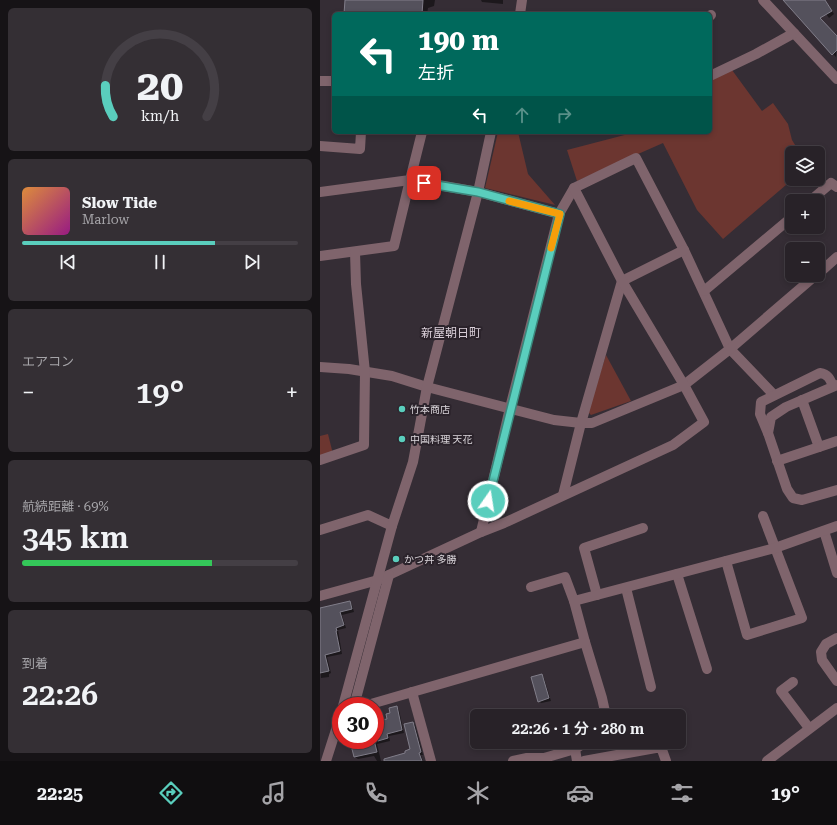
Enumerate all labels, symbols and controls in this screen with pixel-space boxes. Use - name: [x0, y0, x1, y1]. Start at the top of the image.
- text: 190 m: [418, 24, 499, 57]
- icon: left: [352, 28, 404, 80]
- text: 20: [137, 61, 183, 110]
- text: 左折: [418, 62, 454, 83]
- icon: left: [469, 104, 491, 126]
- icon: ahead: [511, 104, 533, 126]
- icon: right: [553, 104, 575, 126]
- text: km/h: [141, 108, 179, 124]
- map controls: [785, 146, 825, 282]
- button: layers: [785, 146, 825, 186]
- pin: [407, 166, 441, 200]
- icon: arrive: [413, 172, 435, 194]
- text: Slow Tide: [82, 194, 157, 212]
- button: +: [785, 194, 825, 234]
- text: Marlow: [82, 212, 129, 227]
- button: −: [785, 242, 825, 282]
- icon: previous: [57, 251, 79, 273]
- icon: pause: [149, 251, 171, 273]
- icon: next: [241, 251, 263, 273]
- district label: 新屋朝日町: [421, 326, 481, 340]
- text: エアコン: [22, 354, 74, 369]
- text: 19°: [136, 375, 184, 410]
- text: −: [22, 380, 34, 405]
- text: +: [286, 380, 298, 405]
- marker: 竹本商店: [397, 404, 407, 414]
- place label: 竹本商店: [410, 404, 450, 415]
- marker: 中国料理 天花: [397, 434, 407, 444]
- place label: 中国料理 天花: [410, 434, 473, 445]
- position arrow: [467, 480, 509, 522]
- text: 航続距離 · 69%: [22, 499, 109, 514]
- text: 345 km: [22, 520, 129, 555]
- marker: かつ丼 多勝: [391, 554, 401, 564]
- place label: かつ丼 多勝: [404, 554, 457, 565]
- text: 到着: [22, 656, 48, 671]
- text: 22:26: [22, 677, 98, 712]
- speed limit sign: 30: [332, 697, 384, 749]
- text: 22:26 · 1 分 · 280 m: [512, 720, 644, 738]
- icon: directions: [157, 779, 185, 807]
- icon: music: [260, 779, 288, 807]
- icon: phone: [362, 779, 390, 807]
- icon: climate: [464, 779, 492, 807]
- icon: car: [566, 779, 594, 807]
- icon: filters: [668, 779, 696, 807]
- text: 22:25: [37, 783, 83, 804]
- text: 19°: [771, 783, 800, 804]

